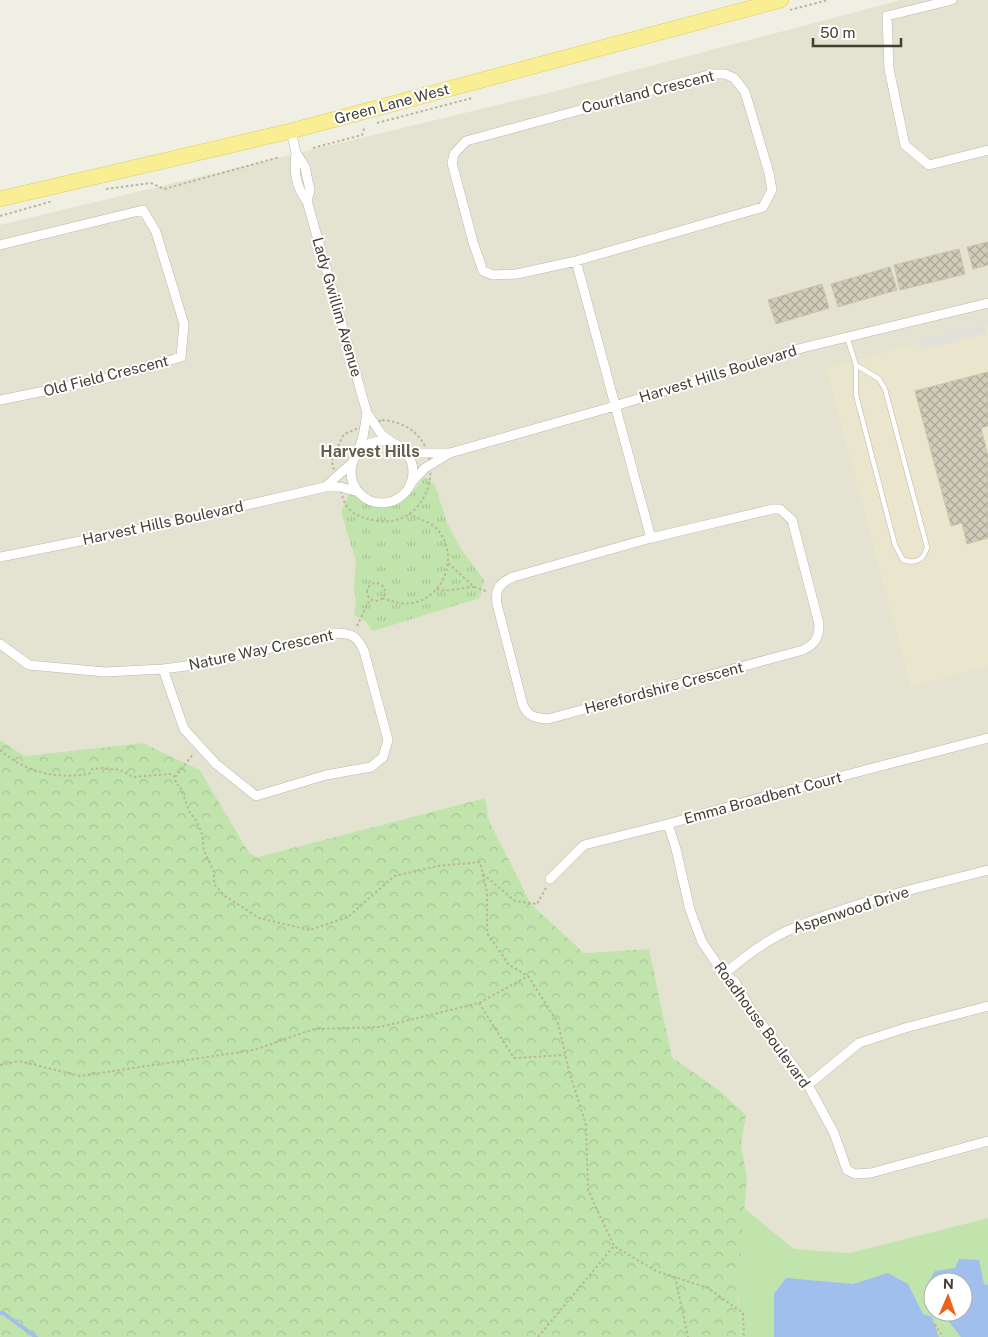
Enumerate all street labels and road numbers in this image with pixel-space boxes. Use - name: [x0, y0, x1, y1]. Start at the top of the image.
- street label: Courtland Crescent: [580, 67, 716, 116]
- street label: Green Lane West: [332, 80, 451, 127]
- street label: Lady Gwillim Avenue: [309, 235, 366, 379]
- street label: Harvest Hills Boulevard: [637, 341, 799, 406]
- street label: Old Field Crescent: [42, 352, 170, 399]
- street label: Harvest Hills Boulevard: [81, 497, 245, 548]
- street label: Nature Way Crescent: [187, 626, 335, 673]
- street label: Herefordshire Crescent: [583, 658, 745, 717]
- street label: Emma Broadbent Court: [682, 768, 844, 827]
- street label: Aspenwood Drive: [791, 883, 911, 936]
- street label: Roadhouse Boulevard: [711, 958, 814, 1091]

